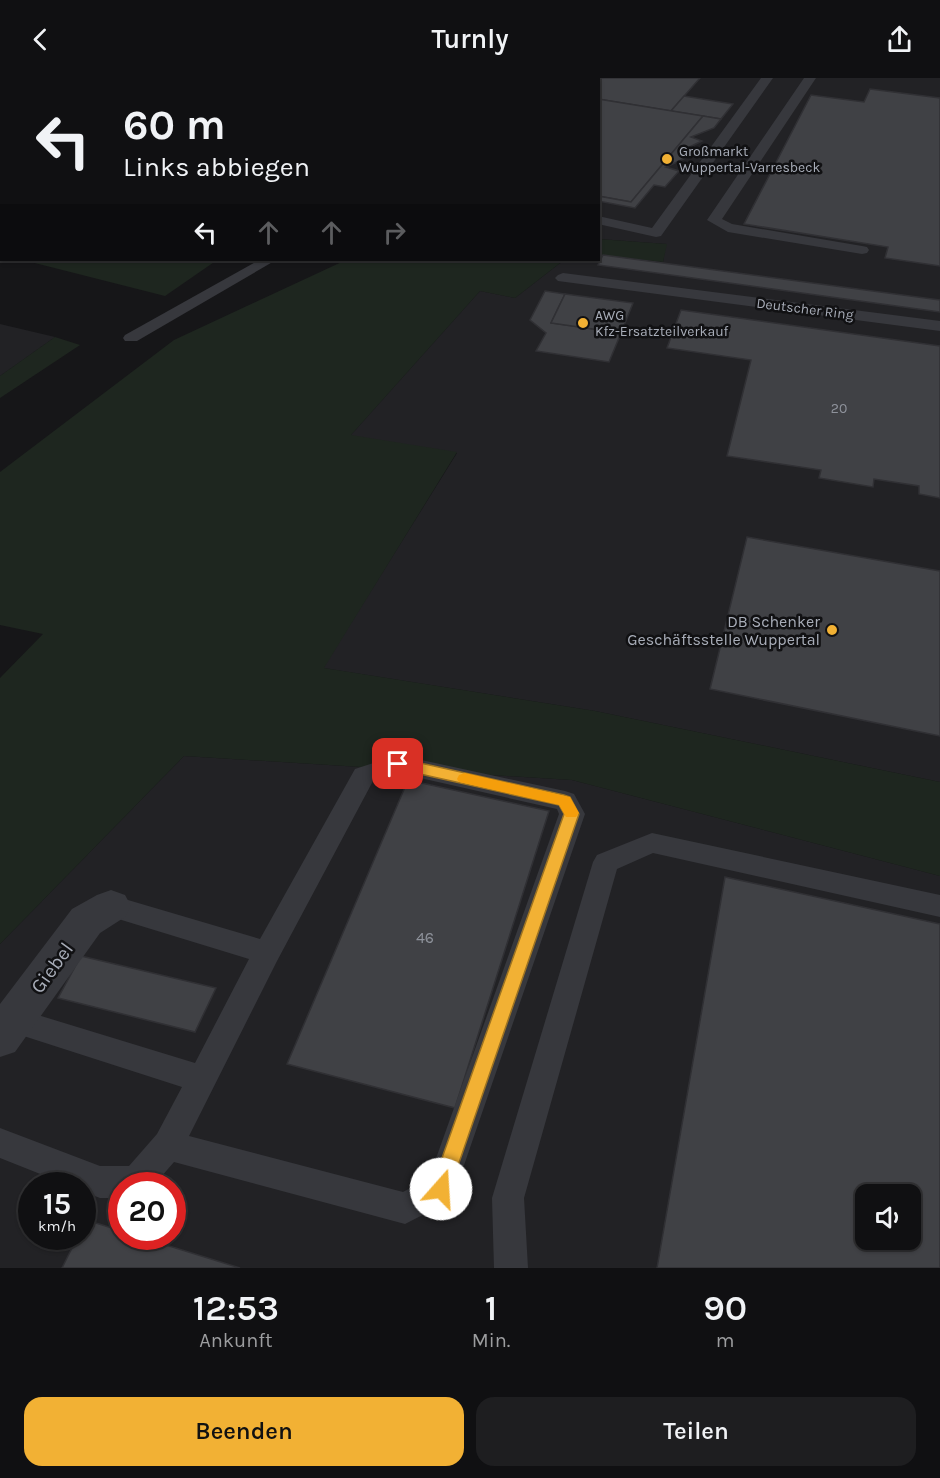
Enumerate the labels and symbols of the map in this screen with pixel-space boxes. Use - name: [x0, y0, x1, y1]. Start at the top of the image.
- place label: Großmarkt Wuppertal-Varresbeck: [679, 143, 820, 176]
- marker: Großmarkt Wuppertal-Varresbeck: [660, 152, 674, 166]
- street label: Deutscher Ring: [755, 295, 855, 323]
- place label: AWG Kfz-Ersatzteilverkauf: [595, 307, 729, 340]
- marker: AWG Kfz-Ersatzteilverkauf: [576, 316, 590, 330]
- house number: 20: [831, 400, 847, 417]
- place label: DB Schenker Geschäftsstelle Wuppertal: [627, 612, 820, 649]
- marker: DB Schenker Geschäftsstelle Wuppertal: [825, 623, 839, 637]
- pin: [372, 738, 423, 789]
- house number: 46: [416, 928, 434, 947]
- street label: Giebel: [26, 938, 78, 998]
- position arrow: [409, 1157, 473, 1221]
- speed limit sign: 20: [108, 1172, 186, 1250]

